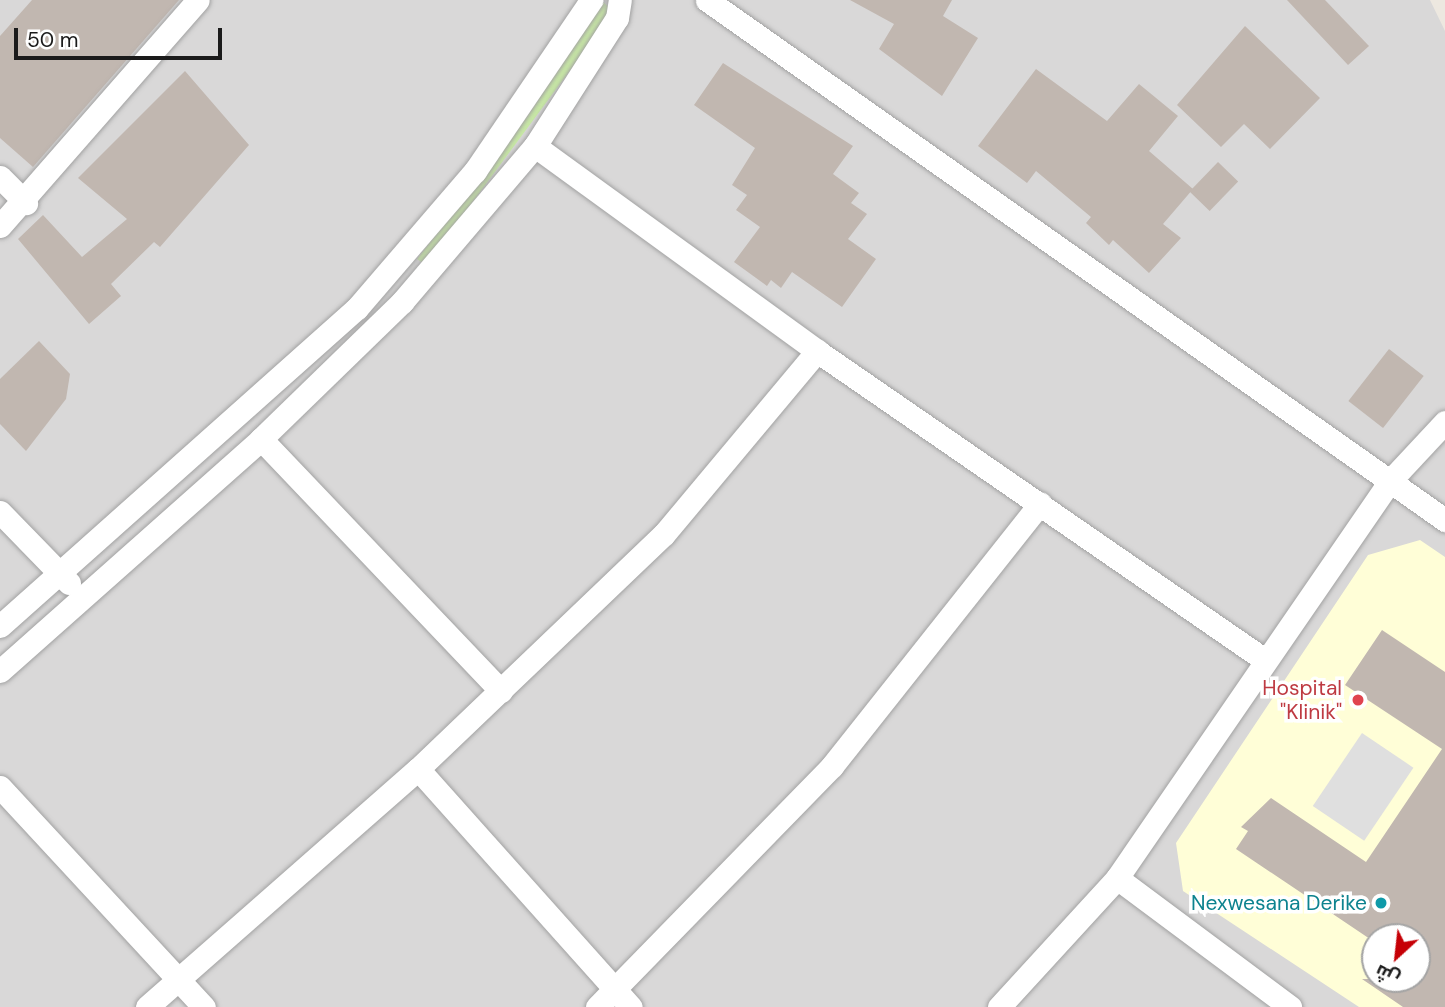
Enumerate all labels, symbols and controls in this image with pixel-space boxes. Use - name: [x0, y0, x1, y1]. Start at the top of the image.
- scale bar: [18, 14, 226, 58]
- text: 50 m: [27, 26, 78, 54]
- place label: Hospital "Klinik": [1262, 675, 1342, 725]
- marker: Hospital "Klinik": [1348, 690, 1368, 710]
- place label: Nexwesana Derike: [1191, 890, 1367, 916]
- marker: Nexwesana Derike: [1373, 895, 1389, 911]
- north arrow: [1361, 923, 1431, 993]
- text: ش: [1371, 959, 1404, 992]

